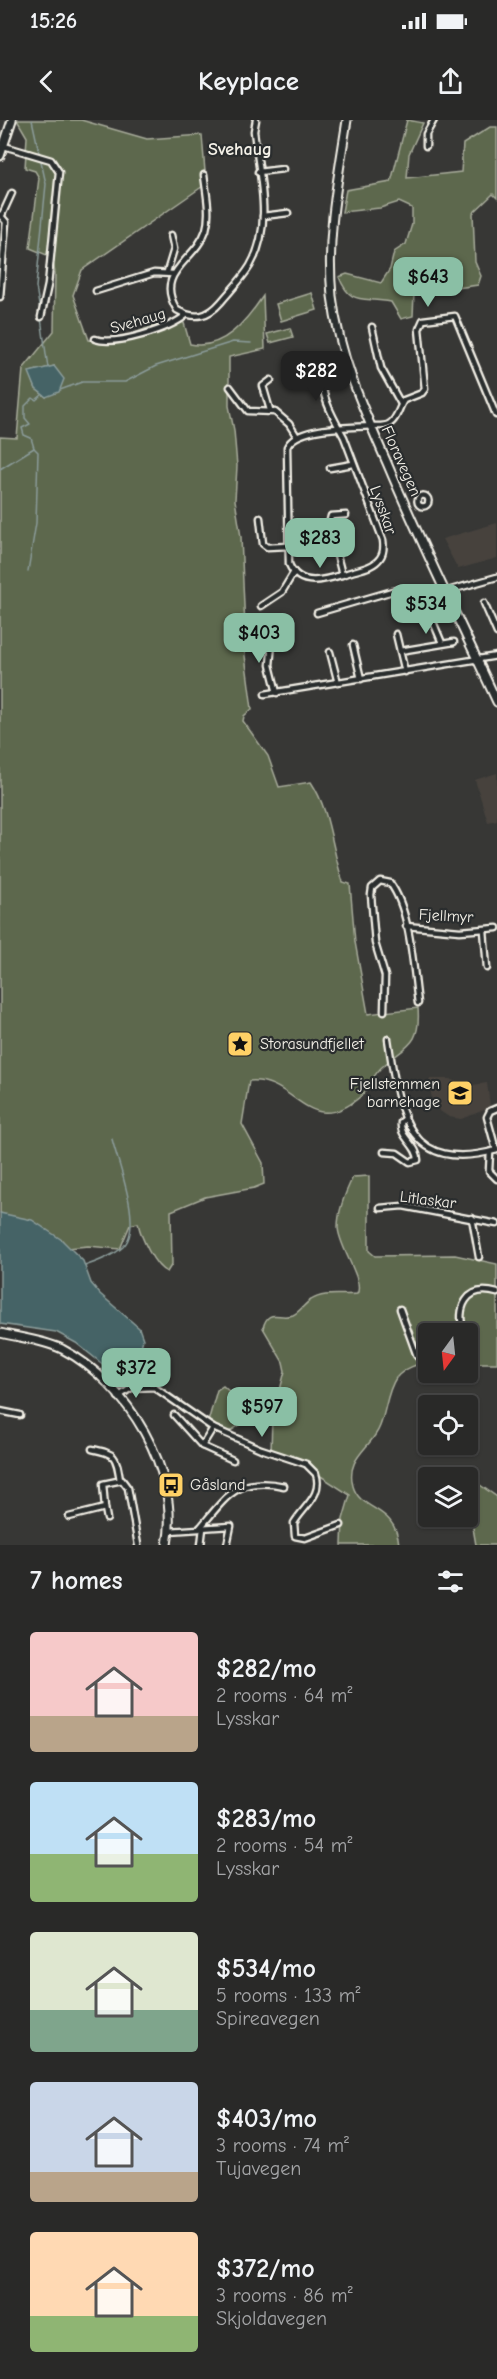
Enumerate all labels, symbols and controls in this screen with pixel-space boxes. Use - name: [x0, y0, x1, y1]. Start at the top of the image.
- text: 15:26: [30, 8, 77, 34]
- icon: back: [30, 65, 63, 98]
- icon: share: [434, 65, 467, 98]
- text: Keyplace: [198, 66, 299, 97]
- district label: Svehaug: [208, 139, 272, 160]
- pin: $643: [392, 257, 464, 308]
- text: $643: [407, 265, 449, 288]
- street label: Svehaug: [108, 305, 168, 337]
- pin: $282: [280, 351, 352, 402]
- text: $282: [295, 359, 337, 382]
- street label: Floravegen: [377, 423, 425, 499]
- street label: Lysskar: [366, 483, 400, 537]
- pin: $283: [284, 518, 356, 569]
- text: $283: [299, 526, 341, 549]
- pin: $534: [390, 584, 462, 635]
- text: $534: [405, 592, 447, 615]
- pin: $403: [223, 613, 295, 664]
- text: $403: [238, 621, 280, 644]
- street label: Fjellmyr: [418, 906, 474, 926]
- place icon: Storasundfjellet: [225, 1029, 255, 1059]
- place label: Storasundfjellet: [260, 1035, 364, 1053]
- place label: Fjellstemmen barnehage: [350, 1075, 440, 1111]
- school or university icon: Fjellstemmen barnehage: [445, 1078, 475, 1108]
- street label: Litlaskar: [399, 1188, 458, 1212]
- north arrow: [418, 1323, 478, 1383]
- map controls: [418, 1323, 478, 1527]
- pin: $372: [100, 1348, 172, 1399]
- text: $372: [116, 1356, 156, 1379]
- pin: $597: [226, 1387, 298, 1438]
- text: $597: [241, 1395, 283, 1418]
- button: locate: [418, 1395, 478, 1455]
- button: layers: [418, 1467, 478, 1527]
- bus stop icon: Gåsland: [156, 1470, 186, 1500]
- place label: Gåsland: [190, 1476, 245, 1494]
- icon: filters: [434, 1565, 467, 1598]
- text: 7 homes: [30, 1566, 123, 1596]
- text: $282/mo: [216, 1654, 316, 1684]
- icon: home: [78, 1656, 150, 1728]
- text: 2 rooms · 64 m²: [216, 1684, 352, 1707]
- text: Lysskar: [216, 1707, 279, 1730]
- text: $283/mo: [216, 1804, 316, 1834]
- icon: home: [78, 1806, 150, 1878]
- text: 2 rooms · 54 m²: [216, 1834, 352, 1857]
- text: Lysskar: [216, 1857, 279, 1880]
- text: $534/mo: [216, 1954, 316, 1984]
- icon: home: [78, 1956, 150, 2028]
- text: 5 rooms · 133 m²: [216, 1984, 360, 2007]
- text: Spireavegen: [216, 2007, 320, 2030]
- text: $403/mo: [216, 2104, 317, 2134]
- icon: home: [78, 2106, 150, 2178]
- text: 3 rooms · 74 m²: [216, 2134, 349, 2157]
- text: Tujavegen: [216, 2157, 301, 2180]
- text: $372/mo: [216, 2254, 315, 2284]
- icon: home: [78, 2256, 150, 2328]
- text: 3 rooms · 86 m²: [216, 2284, 353, 2307]
- text: Skjoldavegen: [216, 2307, 327, 2330]

